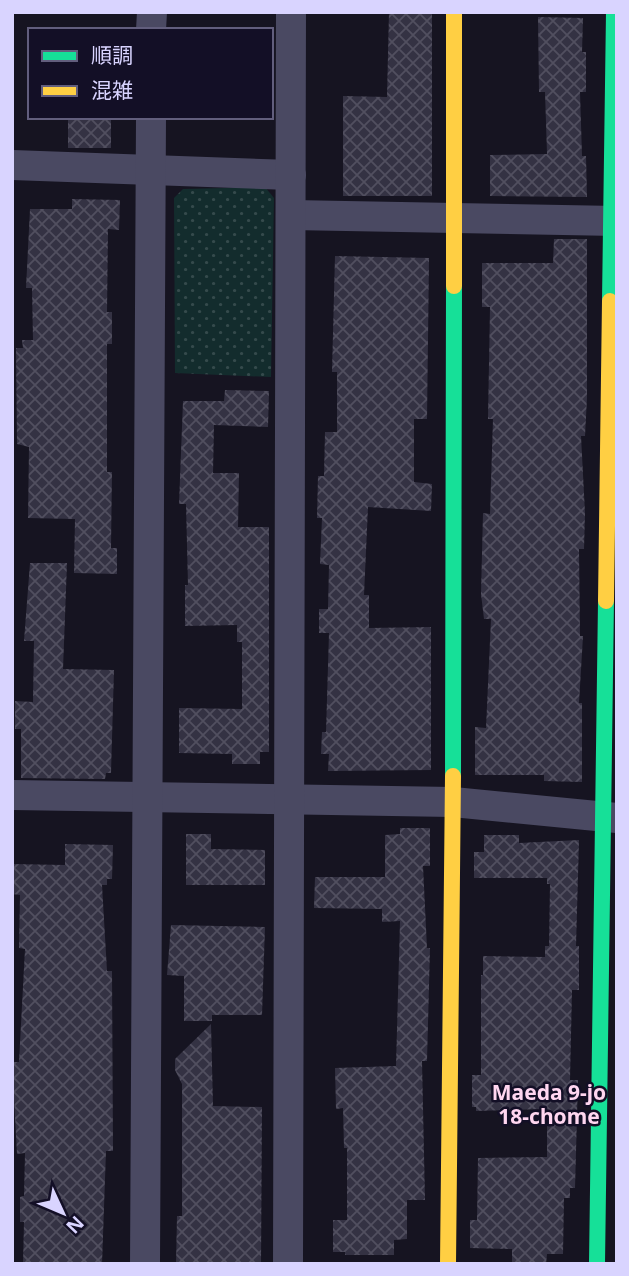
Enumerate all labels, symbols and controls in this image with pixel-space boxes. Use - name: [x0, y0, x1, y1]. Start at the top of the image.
- legend: [28, 28, 273, 119]
- text: 順調: [91, 41, 133, 69]
- text: 混雑: [91, 76, 133, 104]
- district label: Maeda 9-jo 18-chome: [492, 1078, 606, 1130]
- north arrow: [28, 1178, 98, 1248]
- text: N: [61, 1210, 90, 1239]

